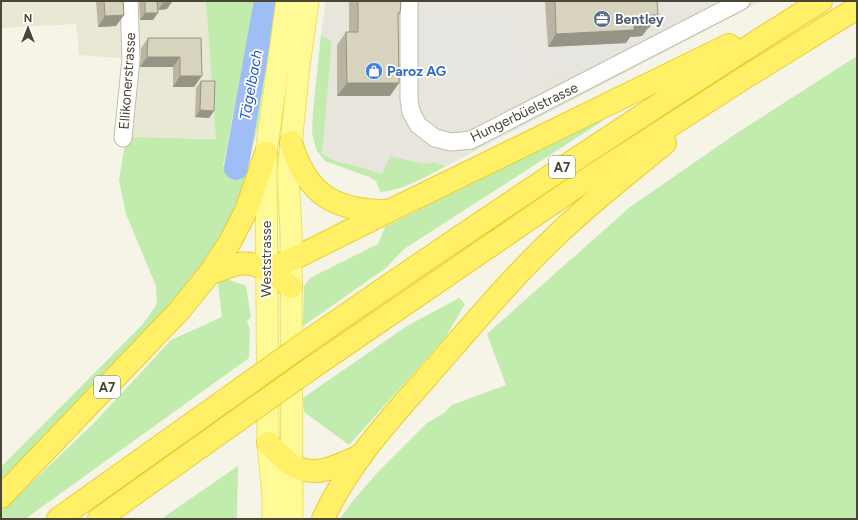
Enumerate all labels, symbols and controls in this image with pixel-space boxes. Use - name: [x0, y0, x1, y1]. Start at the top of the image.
- north arrow: [8, 8, 48, 48]
- office icon: Bentley: [592, 9, 612, 29]
- place label: Bentley: [615, 11, 665, 28]
- text: N: [24, 12, 32, 25]
- street label: Ellikonerstrasse: [116, 32, 139, 130]
- water label: Tägelbach: [236, 49, 266, 121]
- shop icon: Paroz AG: [364, 61, 384, 81]
- place label: Paroz AG: [387, 63, 447, 80]
- street label: Hungerbüelstrasse: [468, 79, 581, 146]
- road number: A7: [549, 156, 575, 178]
- street label: Weststrasse: [258, 220, 275, 297]
- road number: A7: [94, 376, 120, 398]

